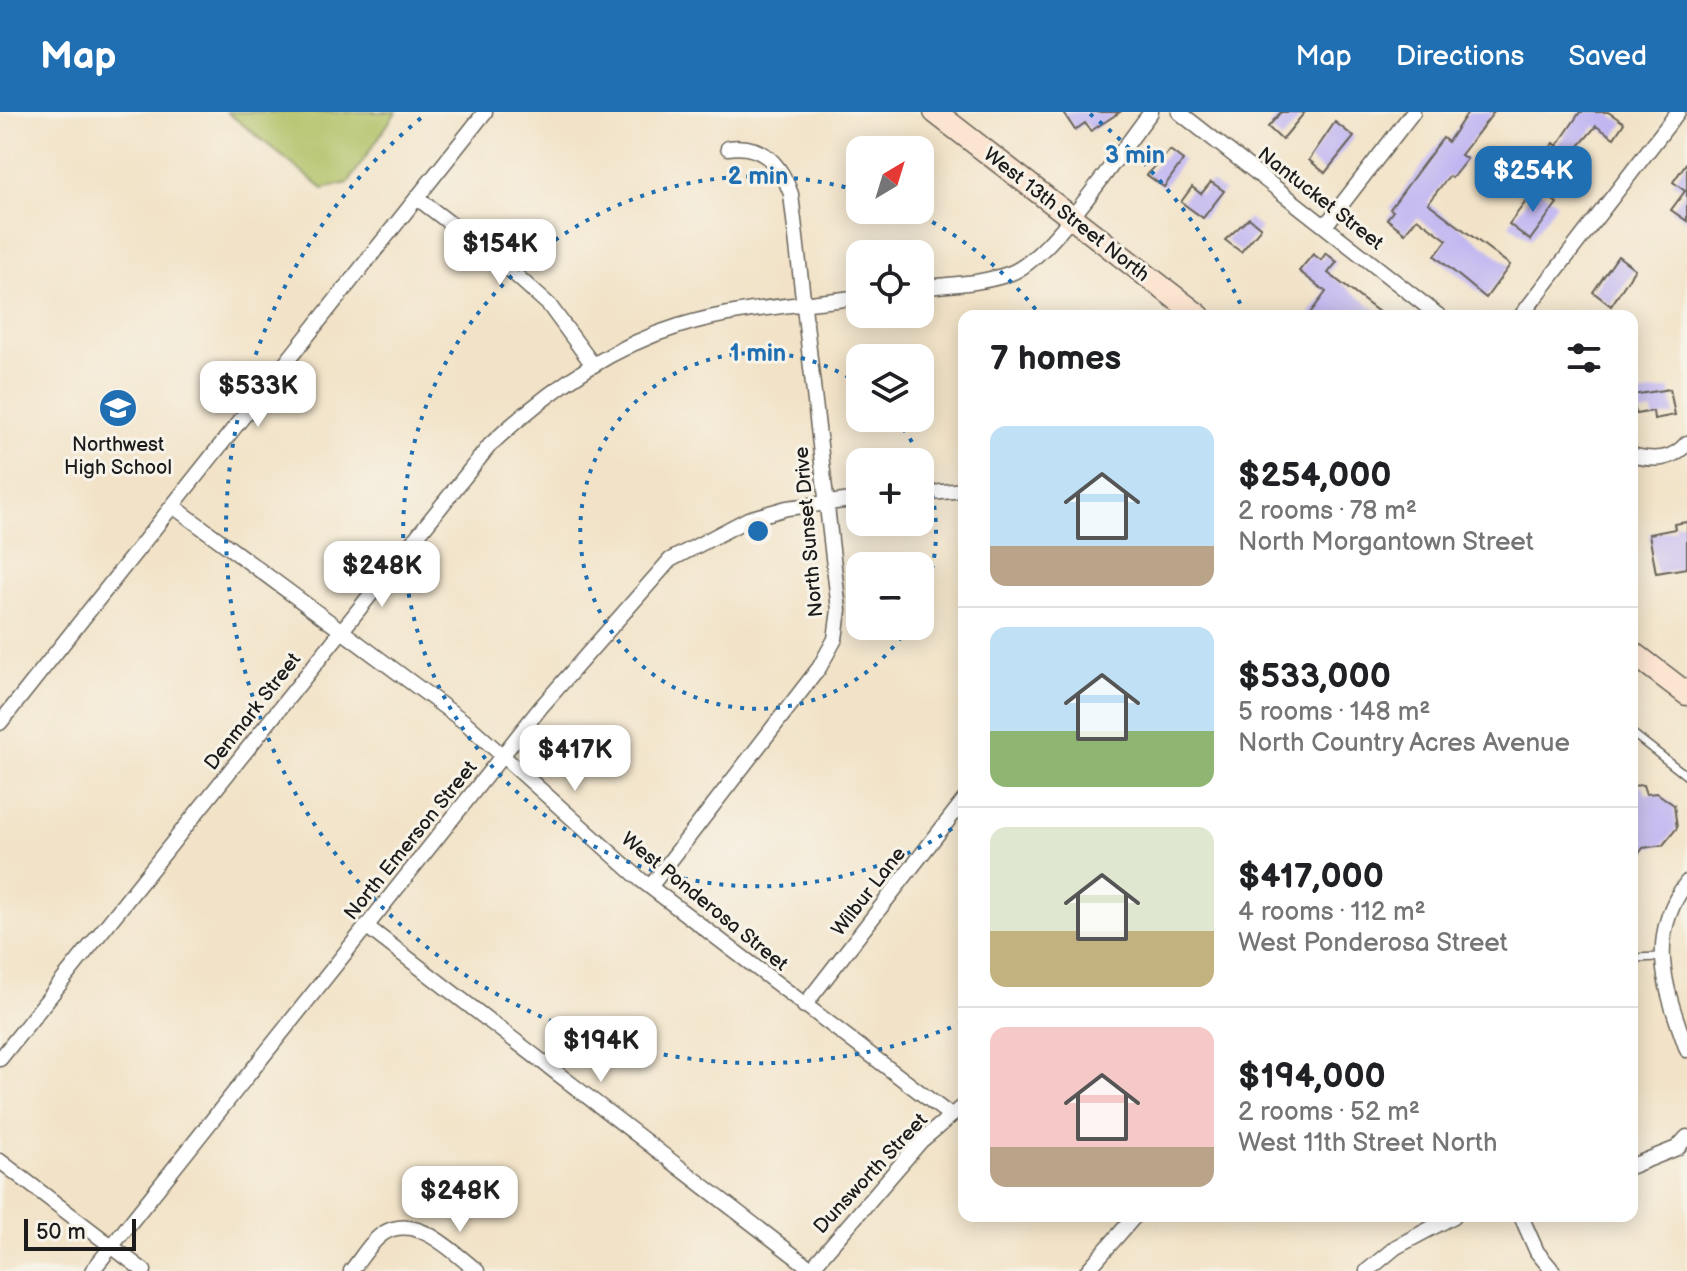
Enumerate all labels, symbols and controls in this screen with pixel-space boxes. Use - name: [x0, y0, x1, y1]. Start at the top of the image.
- text: Map: [40, 34, 116, 79]
- text: Map: [1295, 40, 1352, 73]
- text: Directions: [1396, 40, 1524, 73]
- text: Saved: [1568, 40, 1647, 73]
- north arrow: [846, 136, 934, 224]
- map controls: [846, 136, 934, 640]
- text: 3 min: [1105, 141, 1165, 170]
- street label: Nantucket Street: [1253, 142, 1388, 255]
- street label: West 13th Street North: [979, 143, 1154, 287]
- pin: $254K: [1477, 146, 1589, 214]
- text: $254K: [1493, 156, 1573, 187]
- text: 2 min: [728, 162, 788, 191]
- pin: $154K: [444, 219, 556, 287]
- text: $154K: [462, 229, 538, 260]
- button: locate: [846, 240, 934, 328]
- icon: filters: [1562, 336, 1606, 380]
- text: 7 homes: [990, 338, 1121, 379]
- text: 1 min: [730, 339, 786, 368]
- button: layers: [846, 344, 934, 432]
- pin: $533K: [202, 361, 314, 429]
- text: $533K: [218, 371, 298, 402]
- school or university icon: Northwest High School: [97, 387, 139, 429]
- place label: Northwest High School: [64, 433, 172, 480]
- street label: North Sunset Drive: [790, 446, 828, 618]
- button: +: [846, 448, 934, 536]
- text: $254,000: [1238, 455, 1392, 496]
- icon: home: [1054, 458, 1150, 554]
- text: 2 rooms · 78 m²: [1238, 496, 1417, 527]
- centre of rings: [744, 517, 772, 545]
- text: North Morgantown Street: [1238, 527, 1534, 558]
- pin: $248K: [326, 541, 438, 609]
- text: $248K: [342, 551, 422, 582]
- button: −: [846, 552, 934, 640]
- street label: Denmark Street: [200, 648, 306, 775]
- text: $533,000: [1238, 656, 1391, 697]
- icon: home: [1054, 659, 1150, 755]
- text: 5 rooms · 148 m²: [1238, 697, 1430, 728]
- pin: $417K: [519, 725, 631, 793]
- text: North Country Acres Avenue: [1238, 728, 1570, 759]
- text: $417K: [538, 735, 612, 766]
- street label: North Emerson Street: [339, 756, 482, 925]
- street label: West Ponderosa Street: [616, 827, 793, 976]
- street label: Wilbur Lane: [827, 842, 911, 941]
- text: $417,000: [1238, 856, 1384, 897]
- icon: home: [1054, 859, 1150, 955]
- text: 4 rooms · 112 m²: [1238, 897, 1426, 928]
- text: West Ponderosa Street: [1238, 928, 1508, 959]
- pin: $194K: [545, 1016, 657, 1084]
- text: $194K: [563, 1026, 639, 1057]
- text: $194,000: [1238, 1056, 1386, 1097]
- icon: home: [1054, 1059, 1150, 1155]
- text: 2 rooms · 52 m²: [1238, 1097, 1420, 1128]
- street label: Dunsworth Street: [809, 1108, 933, 1239]
- text: West 11th Street North: [1238, 1128, 1497, 1159]
- pin: $248K: [404, 1166, 516, 1234]
- text: $248K: [420, 1176, 500, 1207]
- scale bar: [24, 1215, 136, 1251]
- text: 50 m: [36, 1219, 86, 1246]

